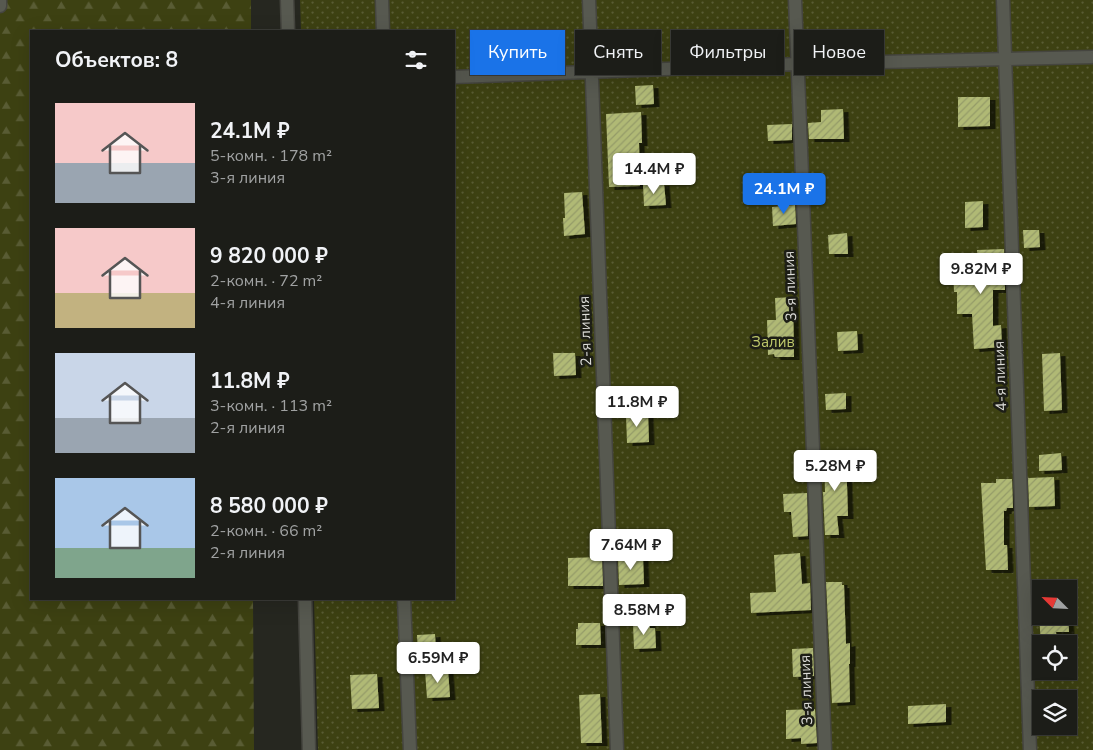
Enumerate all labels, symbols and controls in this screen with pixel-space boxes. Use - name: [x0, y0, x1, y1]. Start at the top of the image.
- chip: Купить: [470, 30, 565, 75]
- chip: Снять: [575, 30, 661, 75]
- chip: Фильтры: [671, 30, 784, 75]
- chip: Новое: [794, 30, 884, 75]
- text: Объектов: 8: [55, 46, 178, 74]
- icon: filters: [402, 46, 430, 74]
- text: 24.1M ₽: [210, 117, 290, 145]
- icon: home: [95, 123, 155, 183]
- text: 5-комн. · 178 m²: [210, 145, 332, 167]
- pin: 14.4M ₽: [608, 152, 700, 195]
- text: 14.4M ₽: [624, 158, 684, 180]
- text: 3-я линия: [210, 167, 285, 189]
- pin: 24.1M ₽: [738, 172, 830, 215]
- text: 24.1M ₽: [754, 178, 814, 200]
- text: 9 820 000 ₽: [210, 242, 328, 270]
- icon: home: [95, 248, 155, 308]
- street label: 3-я линия: [779, 251, 801, 321]
- pin: 9.82M ₽: [935, 252, 1027, 295]
- text: 9.82M ₽: [951, 258, 1011, 280]
- text: 2-комн. · 72 m²: [210, 270, 322, 292]
- text: 4-я линия: [210, 292, 285, 314]
- street label: 2-я линия: [574, 296, 596, 366]
- park label: Залив: [751, 332, 795, 352]
- street label: 4-я линия: [989, 341, 1011, 411]
- text: 11.8M ₽: [210, 367, 290, 395]
- icon: home: [95, 373, 155, 433]
- pin: 11.8M ₽: [591, 386, 683, 428]
- text: 11.8M ₽: [607, 391, 667, 413]
- text: 3-комн. · 113 m²: [210, 395, 332, 417]
- text: 2-я линия: [210, 417, 285, 439]
- pin: 5.28M ₽: [789, 450, 881, 492]
- text: 5.28M ₽: [805, 455, 865, 477]
- text: 8 580 000 ₽: [210, 492, 328, 520]
- icon: home: [95, 498, 155, 558]
- text: 2-комн. · 66 m²: [210, 520, 322, 542]
- pin: 7.64M ₽: [585, 528, 677, 571]
- text: 7.64M ₽: [601, 534, 661, 556]
- text: 2-я линия: [210, 542, 285, 564]
- north arrow: [1032, 580, 1078, 625]
- map controls: [1032, 580, 1077, 735]
- pin: 8.58M ₽: [598, 594, 690, 636]
- text: 8.58M ₽: [614, 599, 674, 621]
- button: locate: [1032, 635, 1077, 680]
- pin: 6.59M ₽: [392, 642, 484, 684]
- text: 6.59M ₽: [408, 647, 468, 669]
- street label: 3-я линия: [795, 655, 817, 725]
- button: layers: [1032, 690, 1077, 735]

